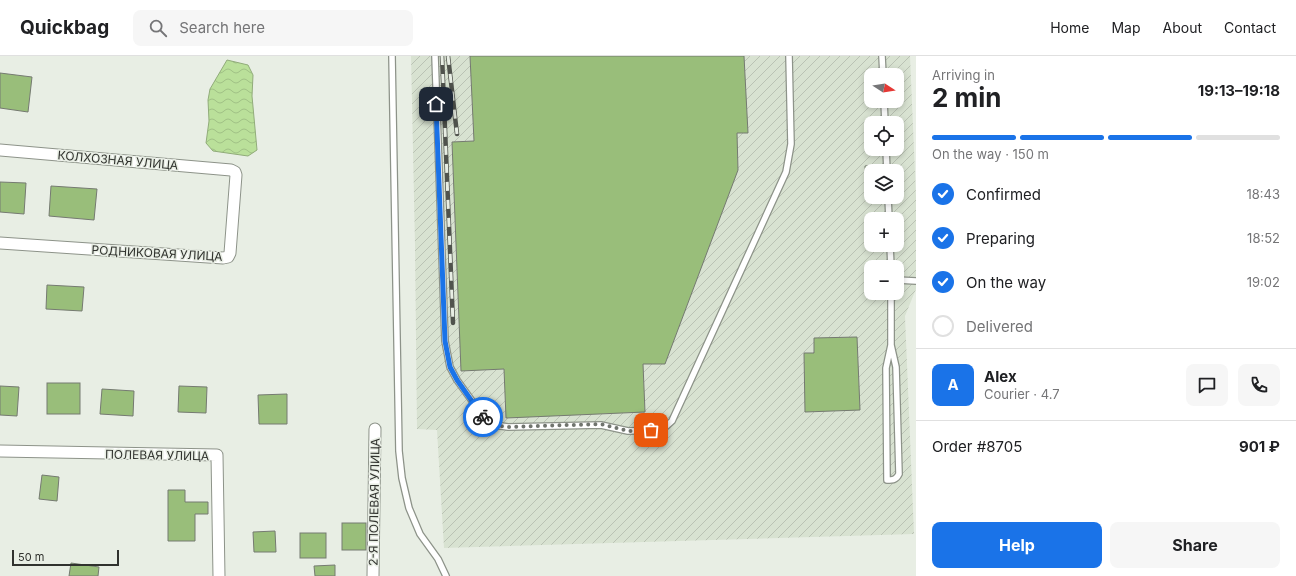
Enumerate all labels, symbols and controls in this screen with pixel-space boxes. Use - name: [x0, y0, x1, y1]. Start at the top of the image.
- search box: [133, 10, 413, 46]
- text: Quickbag: [20, 16, 109, 39]
- icon: search: [147, 17, 169, 39]
- text: Search here: [179, 18, 265, 37]
- text: Home: [1050, 19, 1089, 36]
- text: Map: [1111, 19, 1141, 36]
- text: About: [1163, 19, 1202, 36]
- text: Contact: [1224, 19, 1276, 36]
- text: Arriving in: [932, 67, 995, 83]
- north arrow: [864, 68, 904, 108]
- map controls: [864, 68, 904, 300]
- text: 19:13–19:18: [1198, 81, 1280, 100]
- text: 2 min: [932, 82, 1002, 113]
- pin: [419, 87, 453, 121]
- icon: home: [425, 93, 447, 115]
- button: locate: [864, 116, 904, 156]
- text: On the way · 150 m: [932, 146, 1049, 162]
- street label: КОЛХОЗНАЯ УЛИЦА: [57, 147, 179, 173]
- button: layers: [864, 164, 904, 204]
- icon: check: [932, 183, 954, 205]
- text: Confirmed: [966, 185, 1041, 204]
- text: 18:43: [1246, 186, 1280, 202]
- button: +: [864, 212, 904, 252]
- icon: check: [932, 227, 954, 249]
- text: Preparing: [966, 229, 1035, 248]
- text: 18:52: [1247, 230, 1280, 246]
- street label: РОДНИКОВАЯ УЛИЦА: [91, 242, 223, 264]
- button: −: [864, 260, 904, 300]
- icon: check: [932, 271, 954, 293]
- text: On the way: [966, 273, 1046, 292]
- text: 19:02: [1247, 274, 1280, 290]
- text: Delivered: [966, 317, 1033, 336]
- button: chat: [1186, 364, 1228, 406]
- button: phone: [1238, 364, 1280, 406]
- text: Alex: [984, 367, 1017, 386]
- text: A: [947, 375, 959, 394]
- text: Courier · 4.7: [984, 386, 1060, 402]
- courier: [463, 397, 503, 437]
- icon: bike: [472, 406, 494, 428]
- pin: [634, 413, 668, 447]
- icon: bag: [640, 419, 662, 441]
- text: Order #8705: [932, 437, 1022, 456]
- text: 901 ₽: [1239, 437, 1280, 456]
- street label: 2-Я ПОЛЕВАЯ УЛИЦА: [365, 438, 383, 566]
- street label: ПОЛЕВАЯ УЛИЦА: [105, 447, 209, 463]
- button: Help: [932, 522, 1102, 568]
- button: Share: [1110, 522, 1280, 568]
- scale bar: [12, 548, 119, 567]
- text: 50 m: [18, 550, 44, 564]

